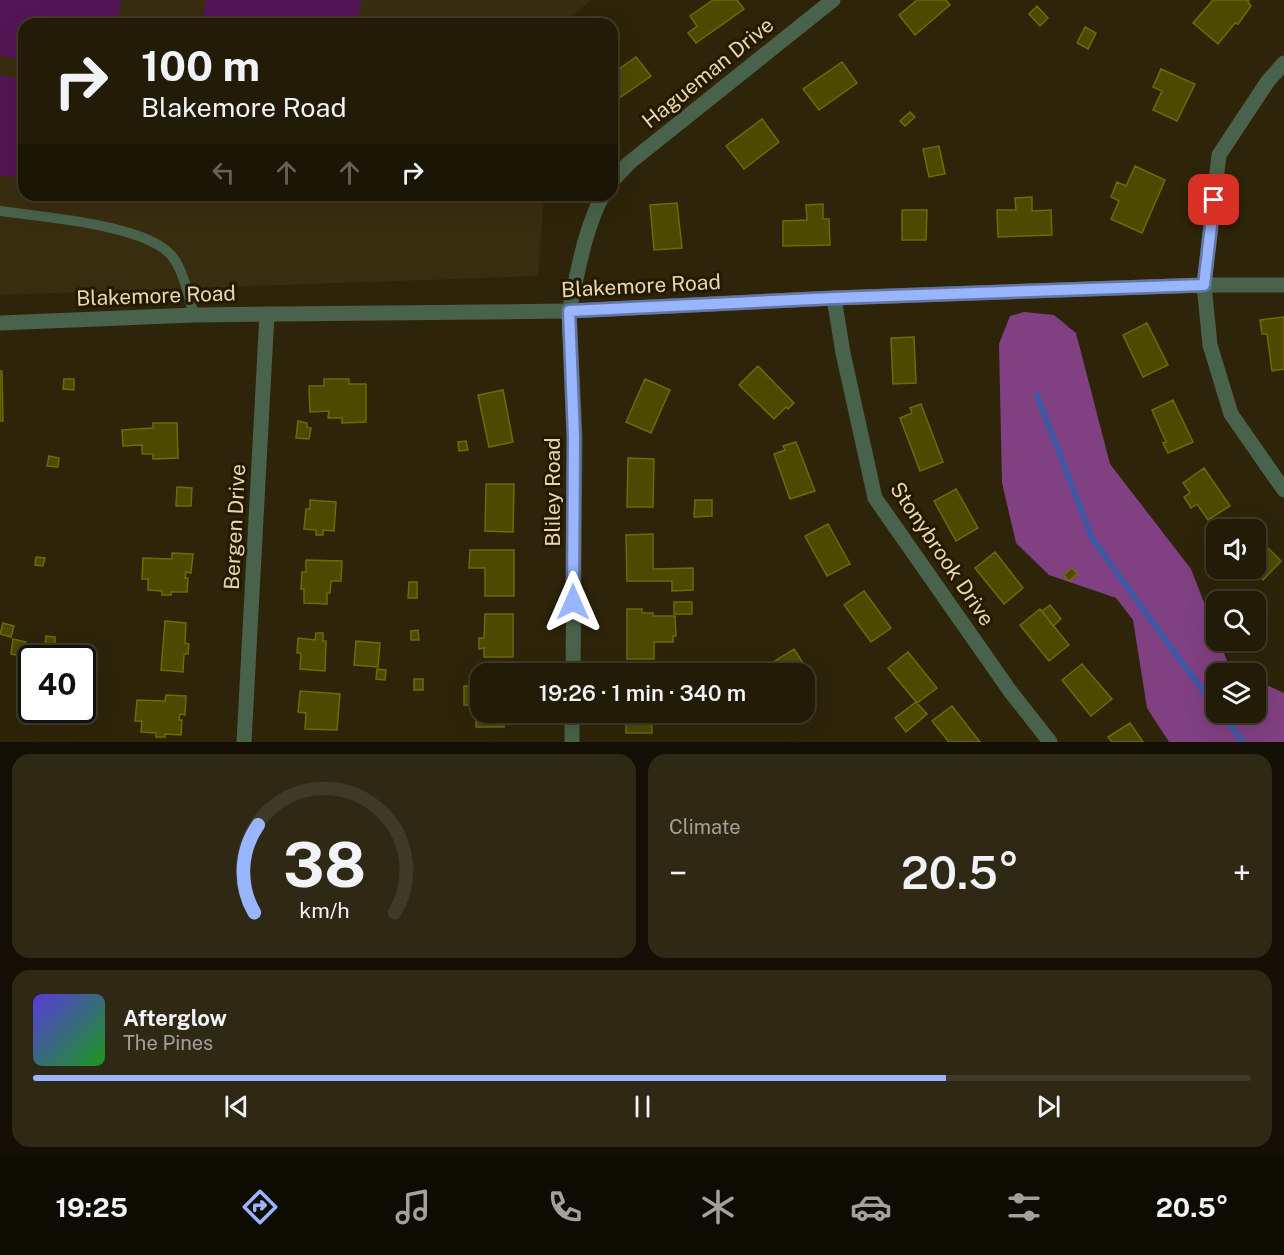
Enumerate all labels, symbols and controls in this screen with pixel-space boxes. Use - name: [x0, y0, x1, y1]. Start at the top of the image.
- street label: Hagueman Drive: [637, 12, 778, 133]
- text: 100 m: [141, 41, 260, 90]
- icon: right: [42, 42, 120, 120]
- text: Blakemore Road: [141, 91, 347, 123]
- icon: left: [207, 156, 240, 189]
- icon: ahead: [270, 156, 303, 189]
- icon: ahead: [333, 156, 366, 189]
- icon: right: [396, 156, 429, 189]
- pin: [1188, 174, 1239, 225]
- icon: arrive: [1197, 183, 1230, 216]
- street label: Blakemore Road: [561, 269, 721, 302]
- street label: Blakemore Road: [76, 280, 236, 311]
- street label: Bliley Road: [540, 437, 565, 547]
- street label: Bergen Drive: [219, 463, 250, 591]
- street label: Stonybrook Drive: [885, 477, 1000, 630]
- map controls: [1206, 519, 1266, 723]
- button: sound: [1206, 519, 1266, 579]
- position arrow: [541, 570, 605, 634]
- button: search: [1206, 591, 1266, 651]
- speed limit sign: 40: [18, 645, 96, 723]
- button: layers: [1206, 663, 1266, 723]
- text: 19:26 · 1 min · 340 m: [539, 680, 746, 706]
- text: Climate: [669, 815, 741, 839]
- text: 38: [282, 828, 366, 901]
- text: 20.5°: [901, 846, 1019, 899]
- text: −: [669, 854, 687, 892]
- text: +: [1233, 854, 1251, 892]
- text: km/h: [299, 898, 349, 923]
- text: Afterglow: [123, 1005, 227, 1031]
- text: The Pines: [123, 1031, 213, 1055]
- icon: previous: [220, 1090, 253, 1123]
- icon: pause: [626, 1090, 659, 1123]
- icon: next: [1032, 1090, 1065, 1123]
- icon: directions: [239, 1186, 281, 1228]
- icon: music: [392, 1186, 434, 1228]
- icon: phone: [544, 1186, 586, 1228]
- icon: climate: [697, 1186, 739, 1228]
- icon: car: [850, 1186, 892, 1228]
- icon: filters: [1003, 1186, 1045, 1228]
- text: 19:25: [55, 1191, 128, 1223]
- text: 20.5°: [1156, 1191, 1229, 1223]

